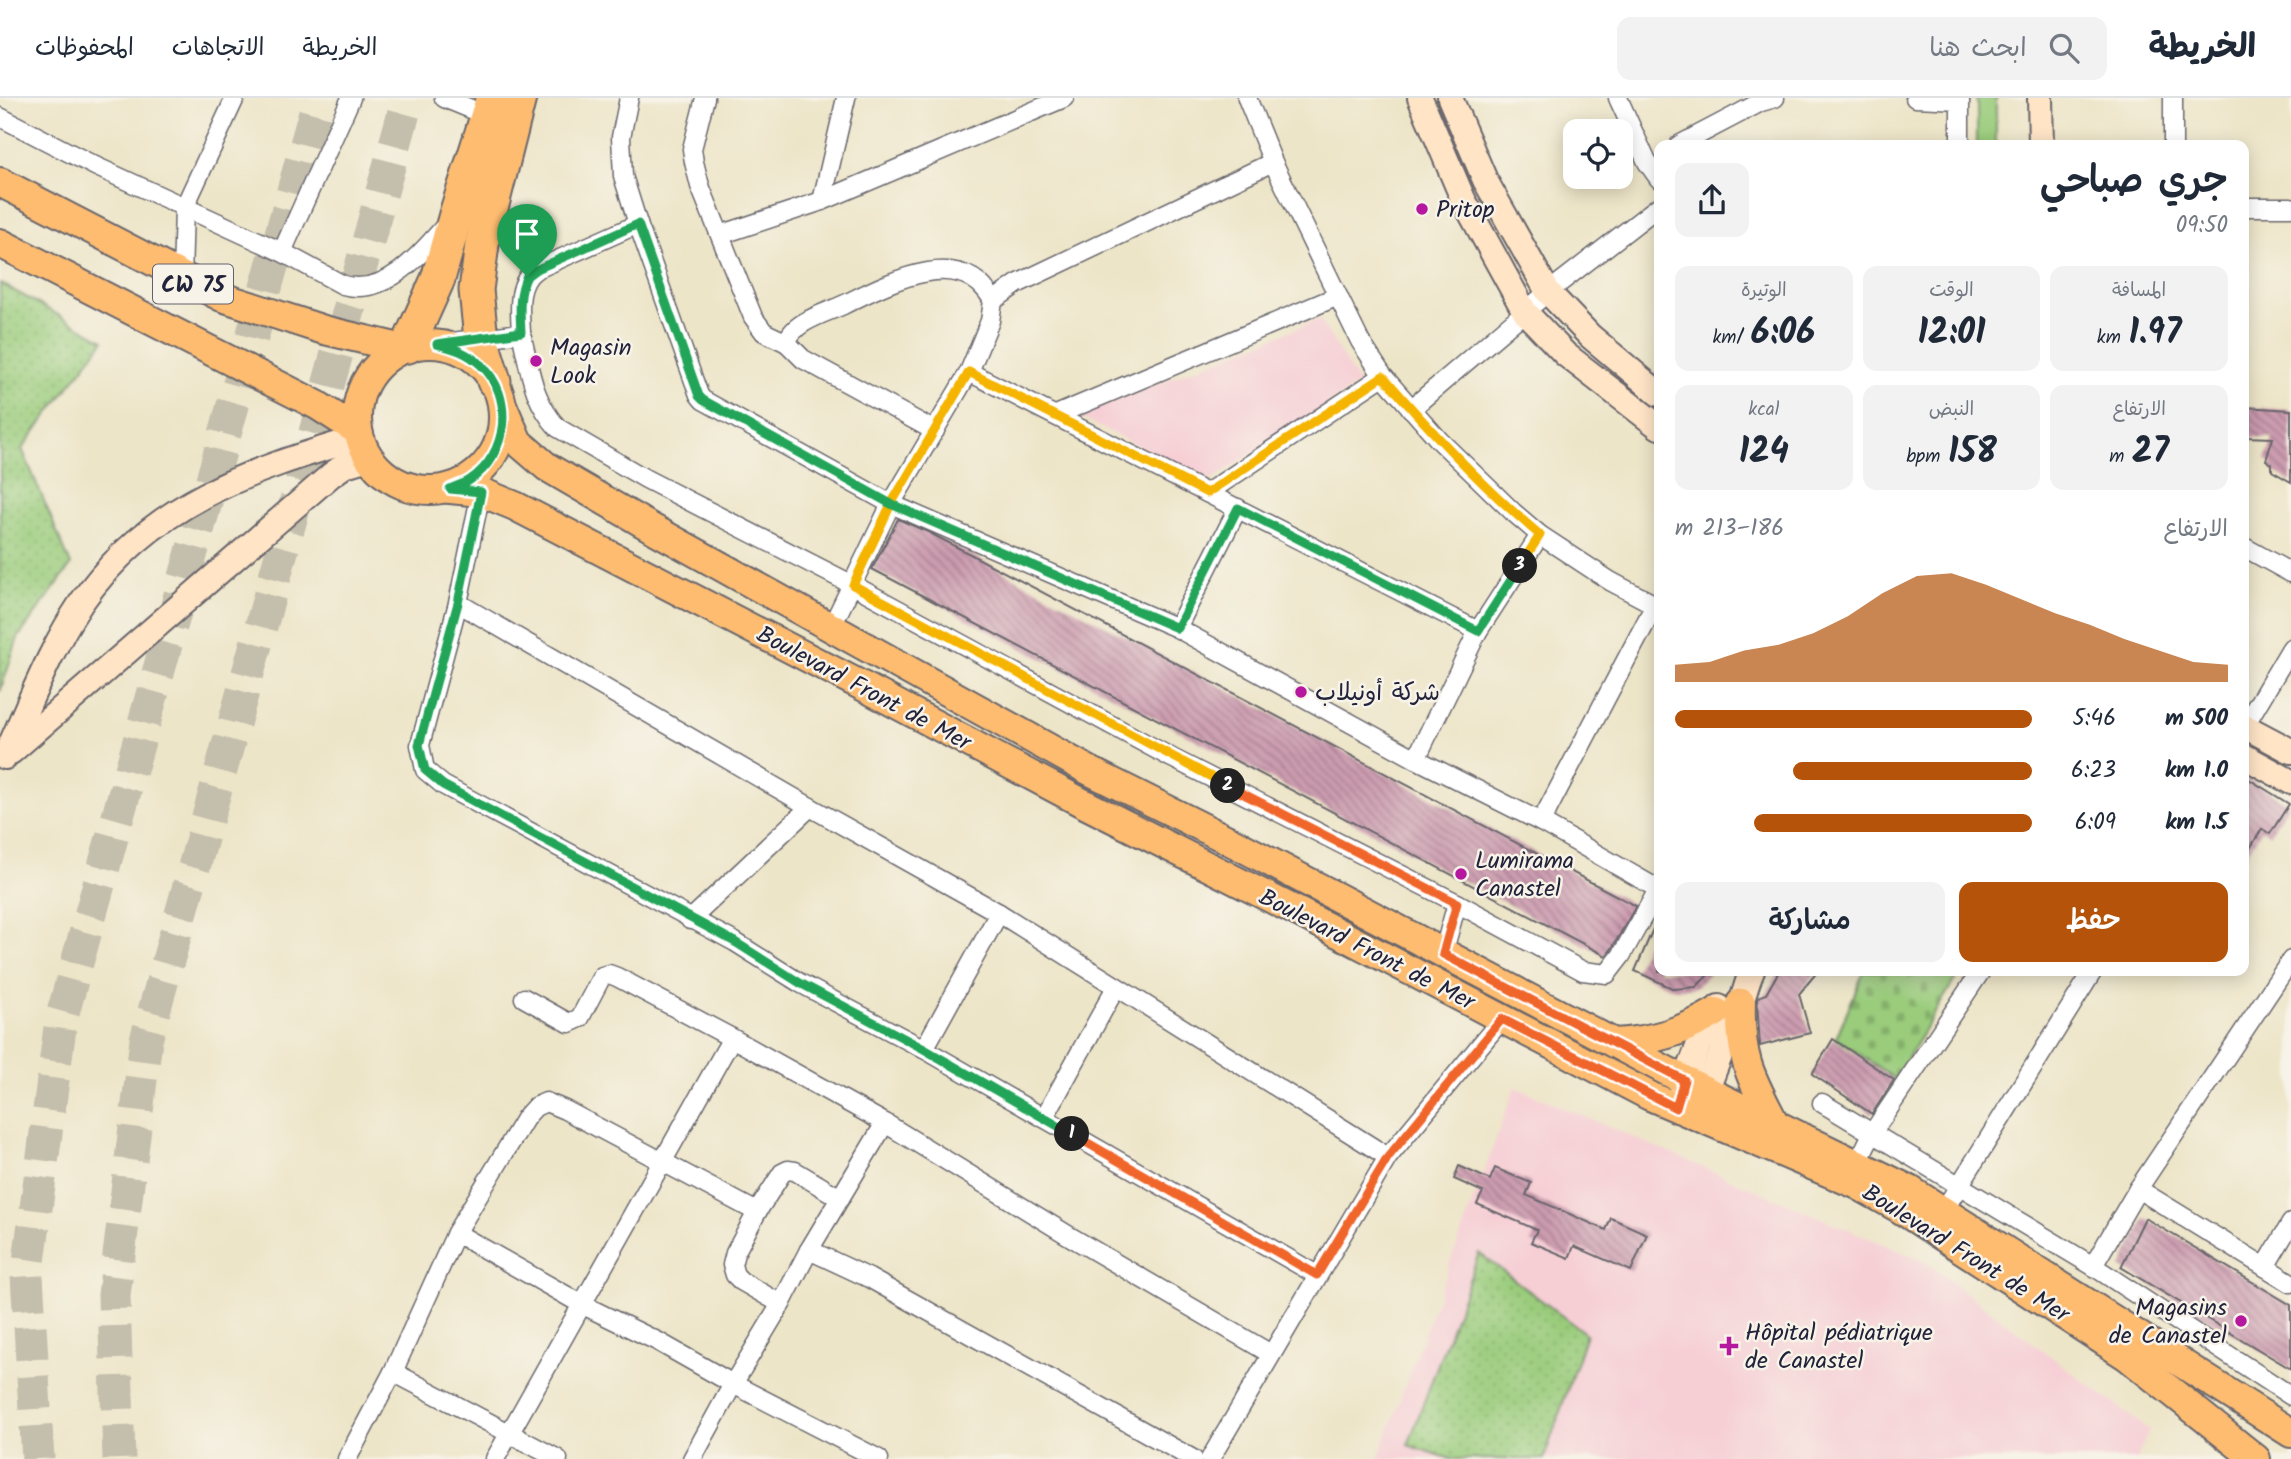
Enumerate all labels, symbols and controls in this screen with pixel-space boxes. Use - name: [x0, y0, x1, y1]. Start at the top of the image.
- search box: [1617, 17, 2107, 80]
- text: الخريطة: [2149, 22, 2256, 75]
- text: ابحث هنا: [1929, 28, 2027, 70]
- text: المحفوظات: [35, 29, 134, 68]
- text: الاتجاهات: [172, 29, 265, 68]
- text: الخريطة: [303, 29, 377, 68]
- icon: search: [2045, 29, 2083, 67]
- map controls: [1563, 119, 1633, 189]
- button: locate: [1563, 119, 1633, 189]
- text: جري صباحي: [2040, 152, 2228, 212]
- button: share: [1675, 163, 1749, 237]
- place label: Pritop: [1436, 191, 1495, 230]
- marker: Pritop: [1414, 201, 1430, 217]
- pin: [497, 204, 557, 276]
- text: 09:50: [2176, 208, 2228, 244]
- icon: arrive: [508, 215, 546, 253]
- road number: CW 75: [153, 265, 233, 304]
- text: الوتيرة: [1741, 276, 1787, 306]
- text: الوقت: [1929, 276, 1974, 306]
- text: المسافة: [2112, 276, 2166, 306]
- text: 6:06: [1751, 306, 1815, 362]
- text: 12:01: [1917, 306, 1986, 362]
- text: 1.97: [2128, 306, 2182, 362]
- text: /km: [1712, 323, 1751, 353]
- text: km: [2097, 323, 2128, 353]
- place label: Magasin Look: [550, 329, 632, 396]
- marker: Magasin Look: [528, 353, 544, 369]
- text: kcal: [1748, 395, 1779, 425]
- text: النبض: [1929, 395, 1974, 425]
- text: الارتفاع: [2113, 395, 2166, 425]
- text: 124: [1739, 425, 1789, 481]
- text: 158: [1948, 425, 1997, 481]
- text: 27: [2132, 425, 2169, 481]
- text: bpm: [1906, 442, 1948, 472]
- text: m: [2109, 442, 2132, 472]
- text: 186–213 m: [1675, 511, 1784, 547]
- text: الارتفاع: [2164, 512, 2228, 548]
- pin: 3: [1502, 548, 1538, 584]
- text: 3: [1514, 550, 1525, 580]
- street label: Boulevard Front de Mer: [749, 616, 980, 763]
- place label: شركة أونيلاب: [1315, 674, 1440, 713]
- marker: شركة أونيلاب: [1293, 684, 1309, 700]
- text: 5:46: [2073, 701, 2116, 737]
- text: 500 m: [2165, 701, 2228, 737]
- text: 6:23: [2071, 753, 2116, 789]
- text: 1.0 km: [2165, 753, 2228, 789]
- pin: 2: [1210, 768, 1246, 804]
- text: 2: [1222, 770, 1233, 800]
- text: 6:09: [2075, 805, 2116, 841]
- text: 1.5 km: [2165, 805, 2228, 841]
- place label: Lumirama Canastel: [1475, 842, 1574, 909]
- marker: Lumirama Canastel: [1453, 866, 1469, 882]
- street label: Boulevard Front de Mer: [1251, 879, 1483, 1023]
- button: مشاركة: [1675, 882, 1945, 962]
- button: حفظ: [1959, 882, 2228, 962]
- pin: 1: [1054, 1116, 1090, 1152]
- text: 1: [1069, 1118, 1074, 1148]
- street label: Boulevard Front de Mer: [1854, 1175, 2078, 1335]
- place label: Magasins de Canastel: [2109, 1289, 2227, 1356]
- marker: Magasins de Canastel: [2233, 1313, 2249, 1329]
- place label: Hôpital pédiatrique de Canastel: [1745, 1314, 1933, 1381]
- marker: Hôpital pédiatrique de Canastel: [1719, 1336, 1739, 1356]

